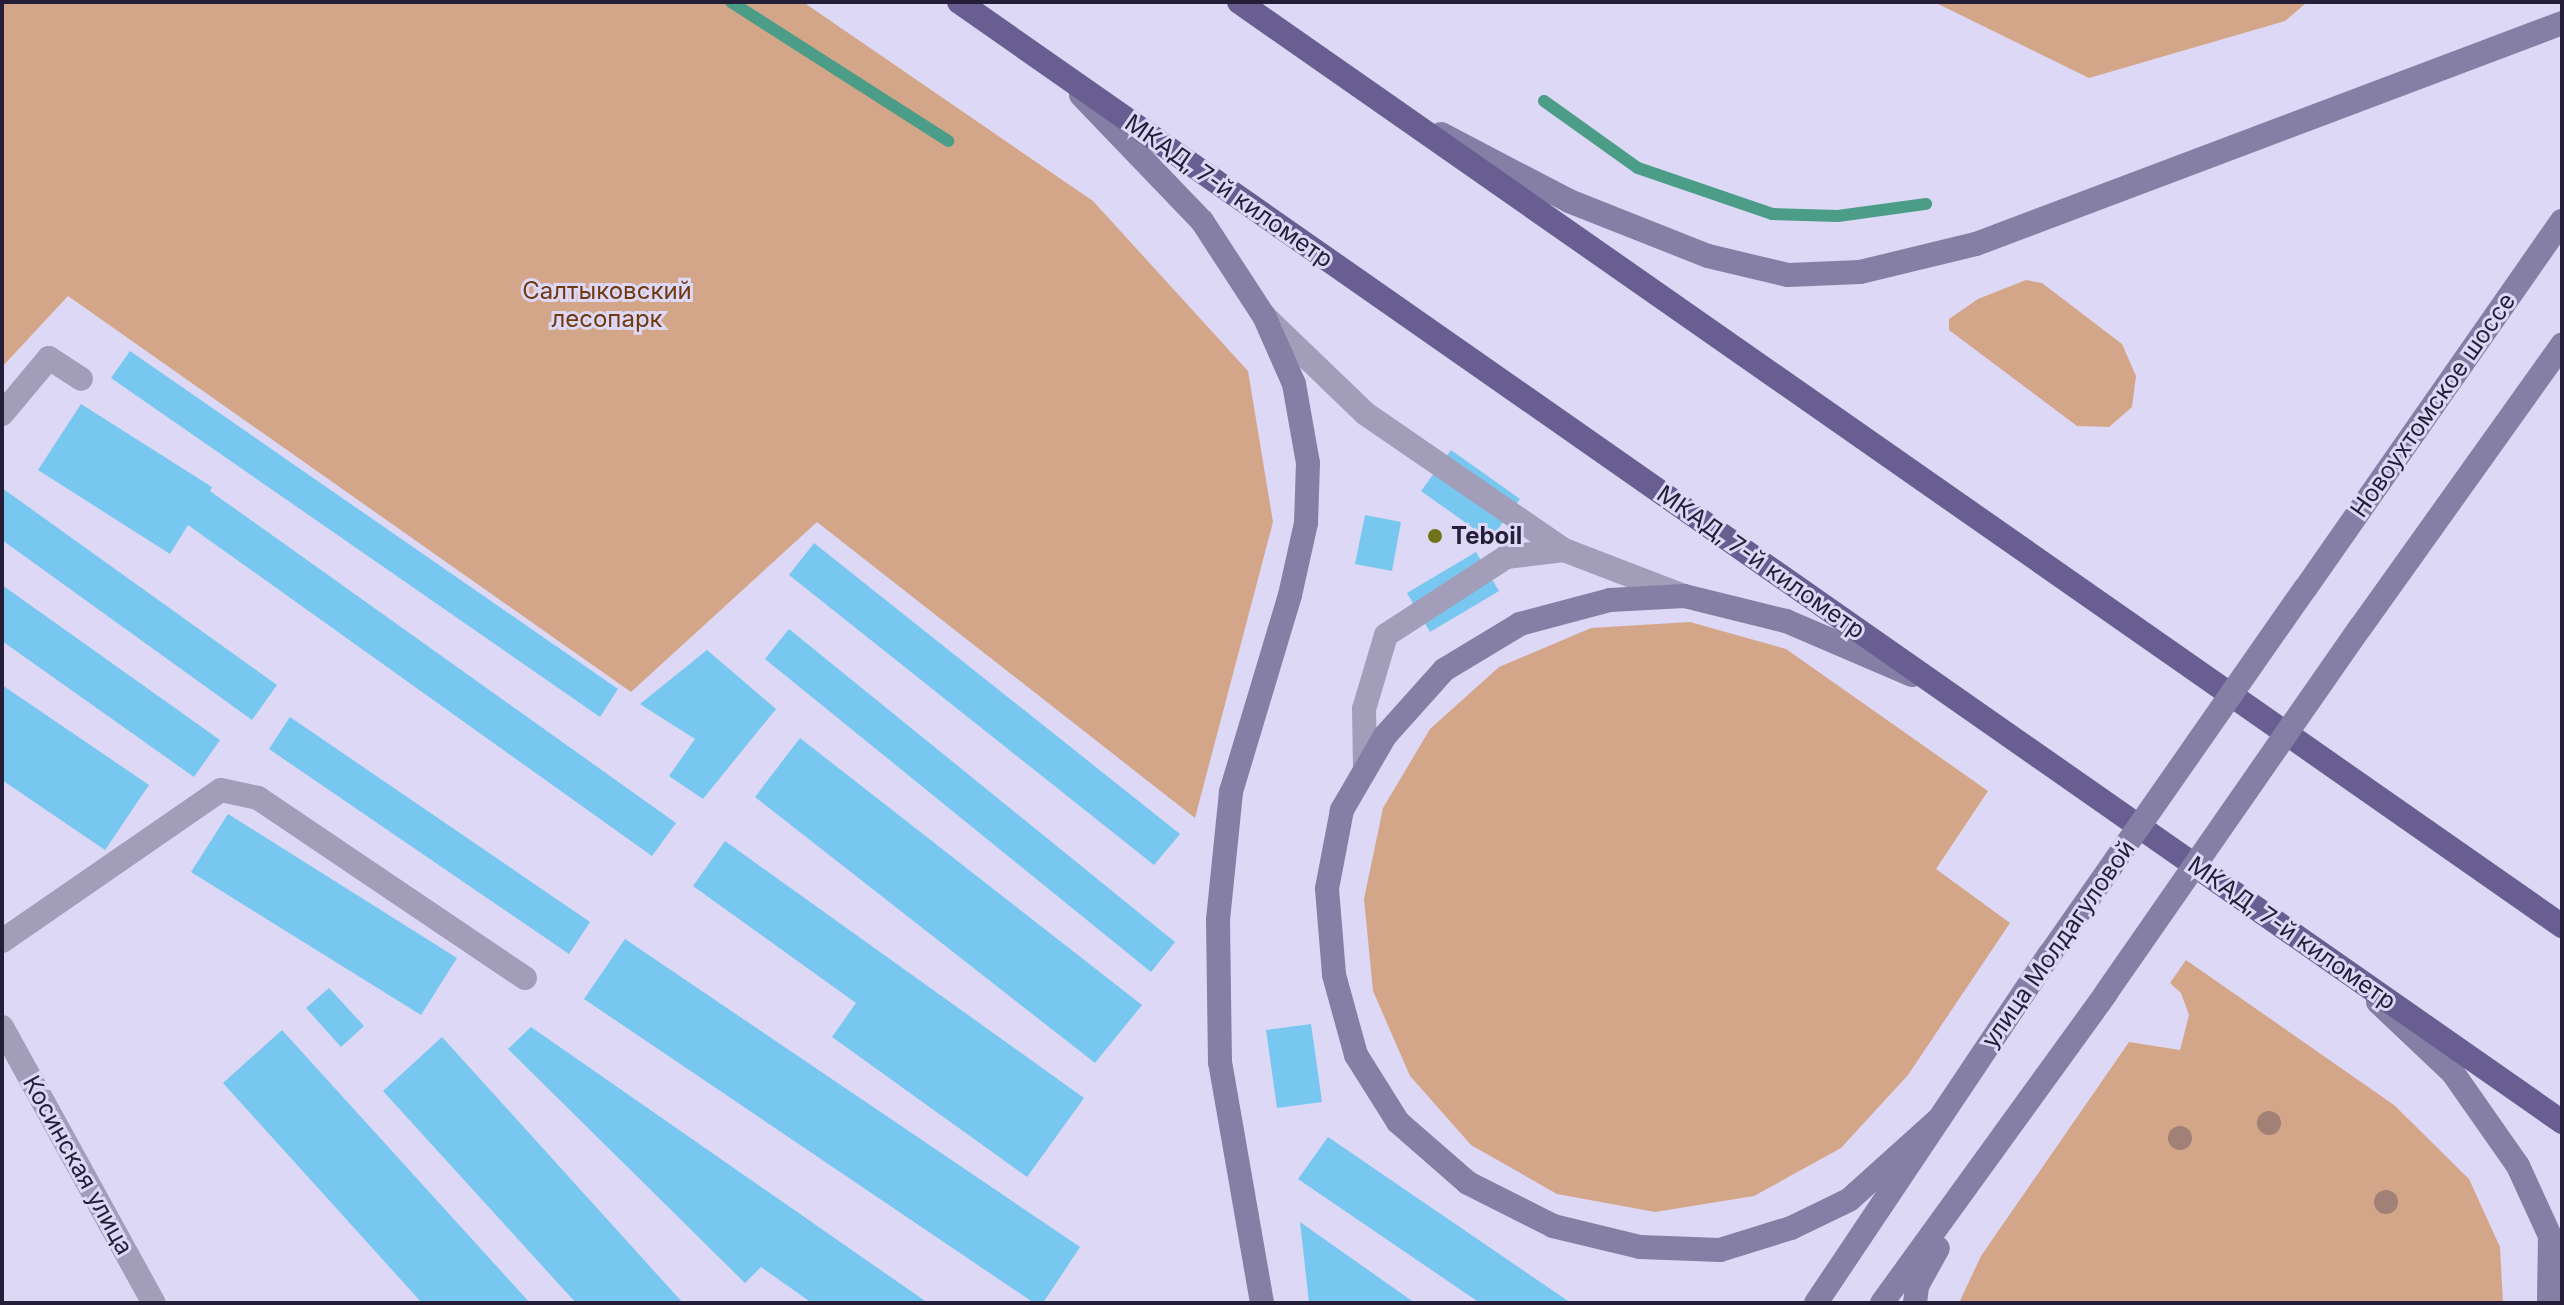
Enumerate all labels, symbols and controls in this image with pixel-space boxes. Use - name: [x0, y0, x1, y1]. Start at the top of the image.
- street label: МКАД, 7-й километр: [1119, 108, 1339, 274]
- park label: Салтыковский лесопарк: [522, 277, 692, 333]
- street label: Новоухтомское шоссе: [2345, 287, 2521, 523]
- street label: МКАД, 7-й километр: [1651, 479, 1871, 645]
- place label: Teboil: [1451, 522, 1522, 550]
- marker: Teboil: [1426, 527, 1444, 545]
- street label: улица Молдагуловой: [1975, 835, 2141, 1053]
- street label: МКАД, 7-й километр: [2182, 850, 2402, 1016]
- street label: Косинская улица: [17, 1071, 139, 1259]

